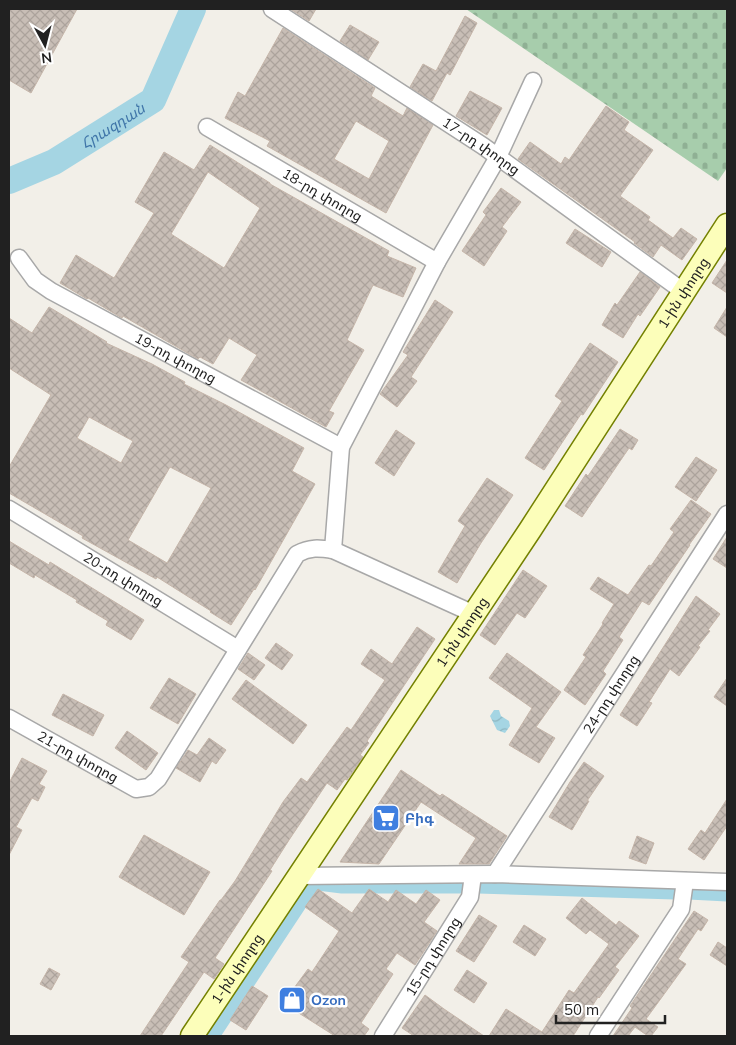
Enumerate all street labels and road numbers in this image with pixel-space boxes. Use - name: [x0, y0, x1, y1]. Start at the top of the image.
- street label: 17-րդ փողոց: [439, 113, 523, 179]
- street label: 18-րդ փողոց: [279, 164, 366, 225]
- street label: 1-ին փողոց: [654, 254, 713, 332]
- street label: 19-րդ փողոց: [132, 329, 219, 387]
- street label: 20-րդ փողոց: [80, 548, 166, 610]
- street label: 1-ին փողոց: [432, 593, 492, 671]
- street label: 24-րդ փողոց: [579, 651, 643, 737]
- street label: 21-րդ փողոց: [34, 727, 122, 786]
- street label: 15-րդ փողոց: [401, 913, 464, 999]
- street label: 1-ին փողոց: [207, 930, 267, 1007]

